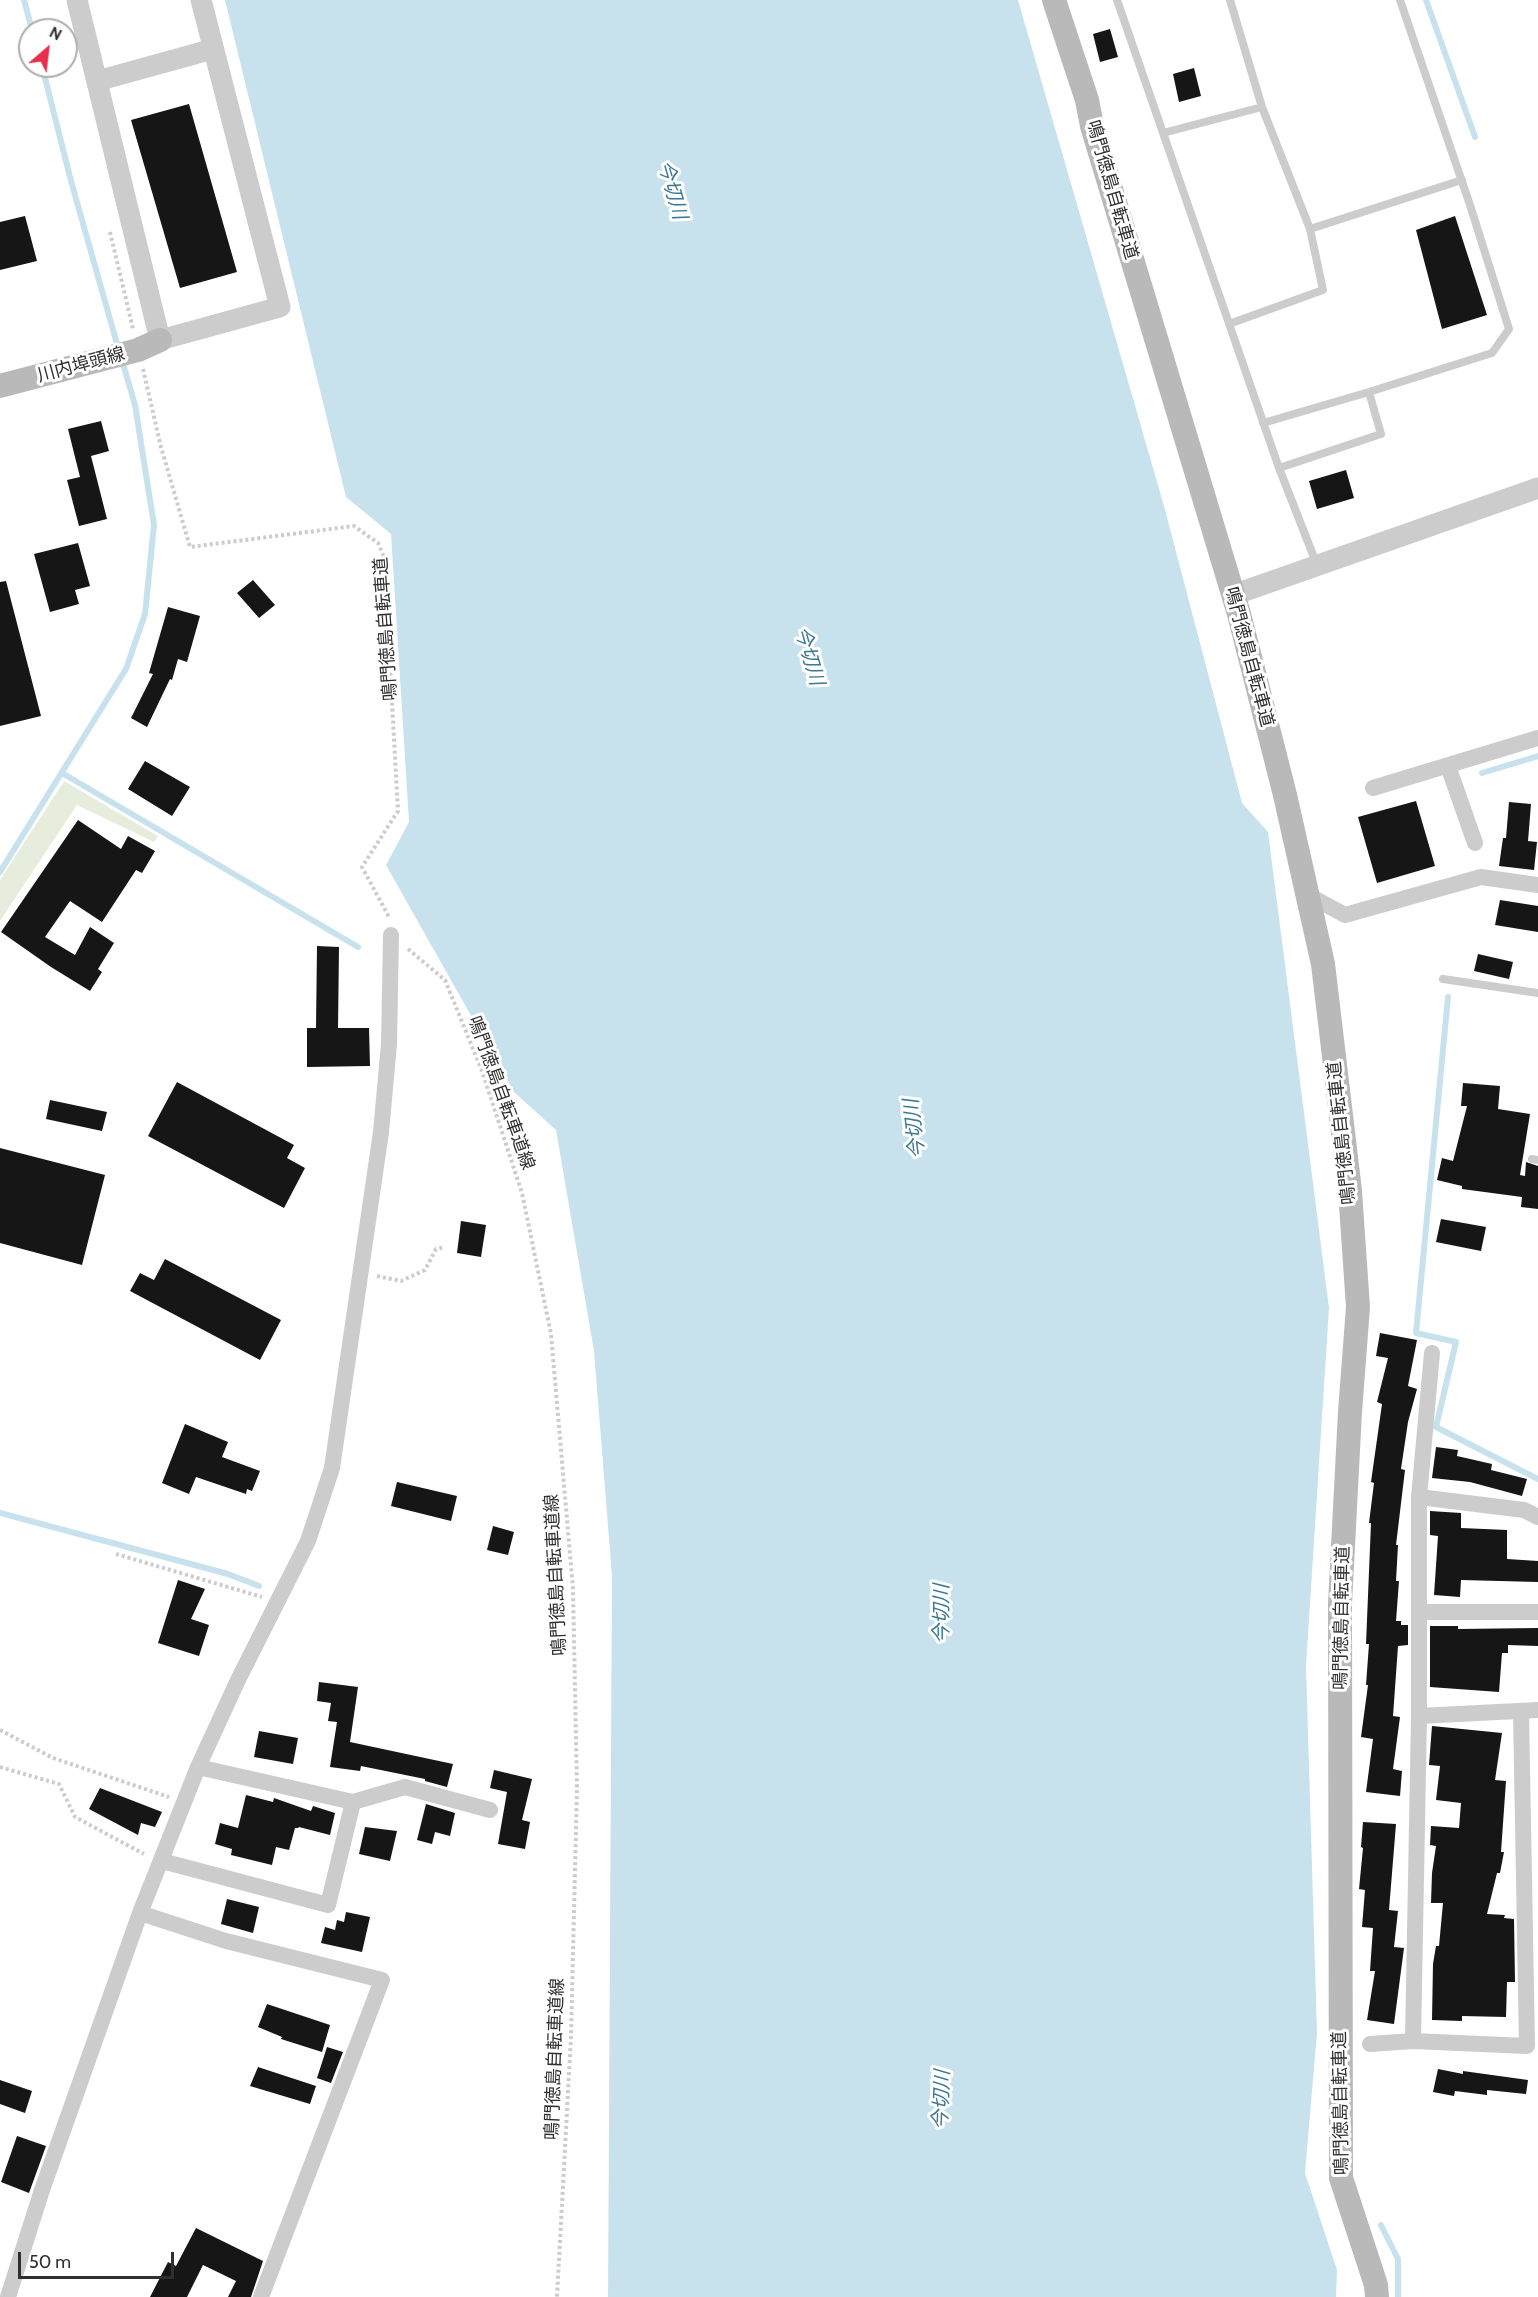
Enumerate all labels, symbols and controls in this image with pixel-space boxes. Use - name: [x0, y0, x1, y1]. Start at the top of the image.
- north arrow: [18, 18, 78, 78]
- text: N: [46, 22, 65, 44]
- street label: 鳴門徳島自転車道: [1082, 118, 1142, 262]
- water label: 今切川: [652, 158, 692, 222]
- street label: 川内埠頭線: [35, 343, 127, 387]
- street label: 鳴門徳島自転車道: [370, 556, 402, 702]
- street label: 鳴門徳島自転車道: [1220, 585, 1278, 729]
- water label: 今切川: [789, 624, 829, 688]
- street label: 鳴門徳島自転車道線: [463, 1013, 539, 1173]
- street label: 鳴門徳島自転車道: [1324, 1060, 1360, 1206]
- water label: 今切川: [899, 1098, 931, 1160]
- street label: 鳴門徳島自転車道線: [541, 1494, 571, 1656]
- street label: 鳴門徳島自転車道: [1330, 1546, 1354, 1690]
- water label: 今切川: [930, 1584, 954, 1644]
- street label: 鳴門徳島自転車道線: [541, 1978, 569, 2140]
- street label: 鳴門徳島自転車道: [1329, 2031, 1353, 2175]
- water label: 今切川: [929, 2070, 955, 2130]
- scale bar: [21, 2240, 177, 2278]
- text: 50 m: [29, 2251, 71, 2273]

